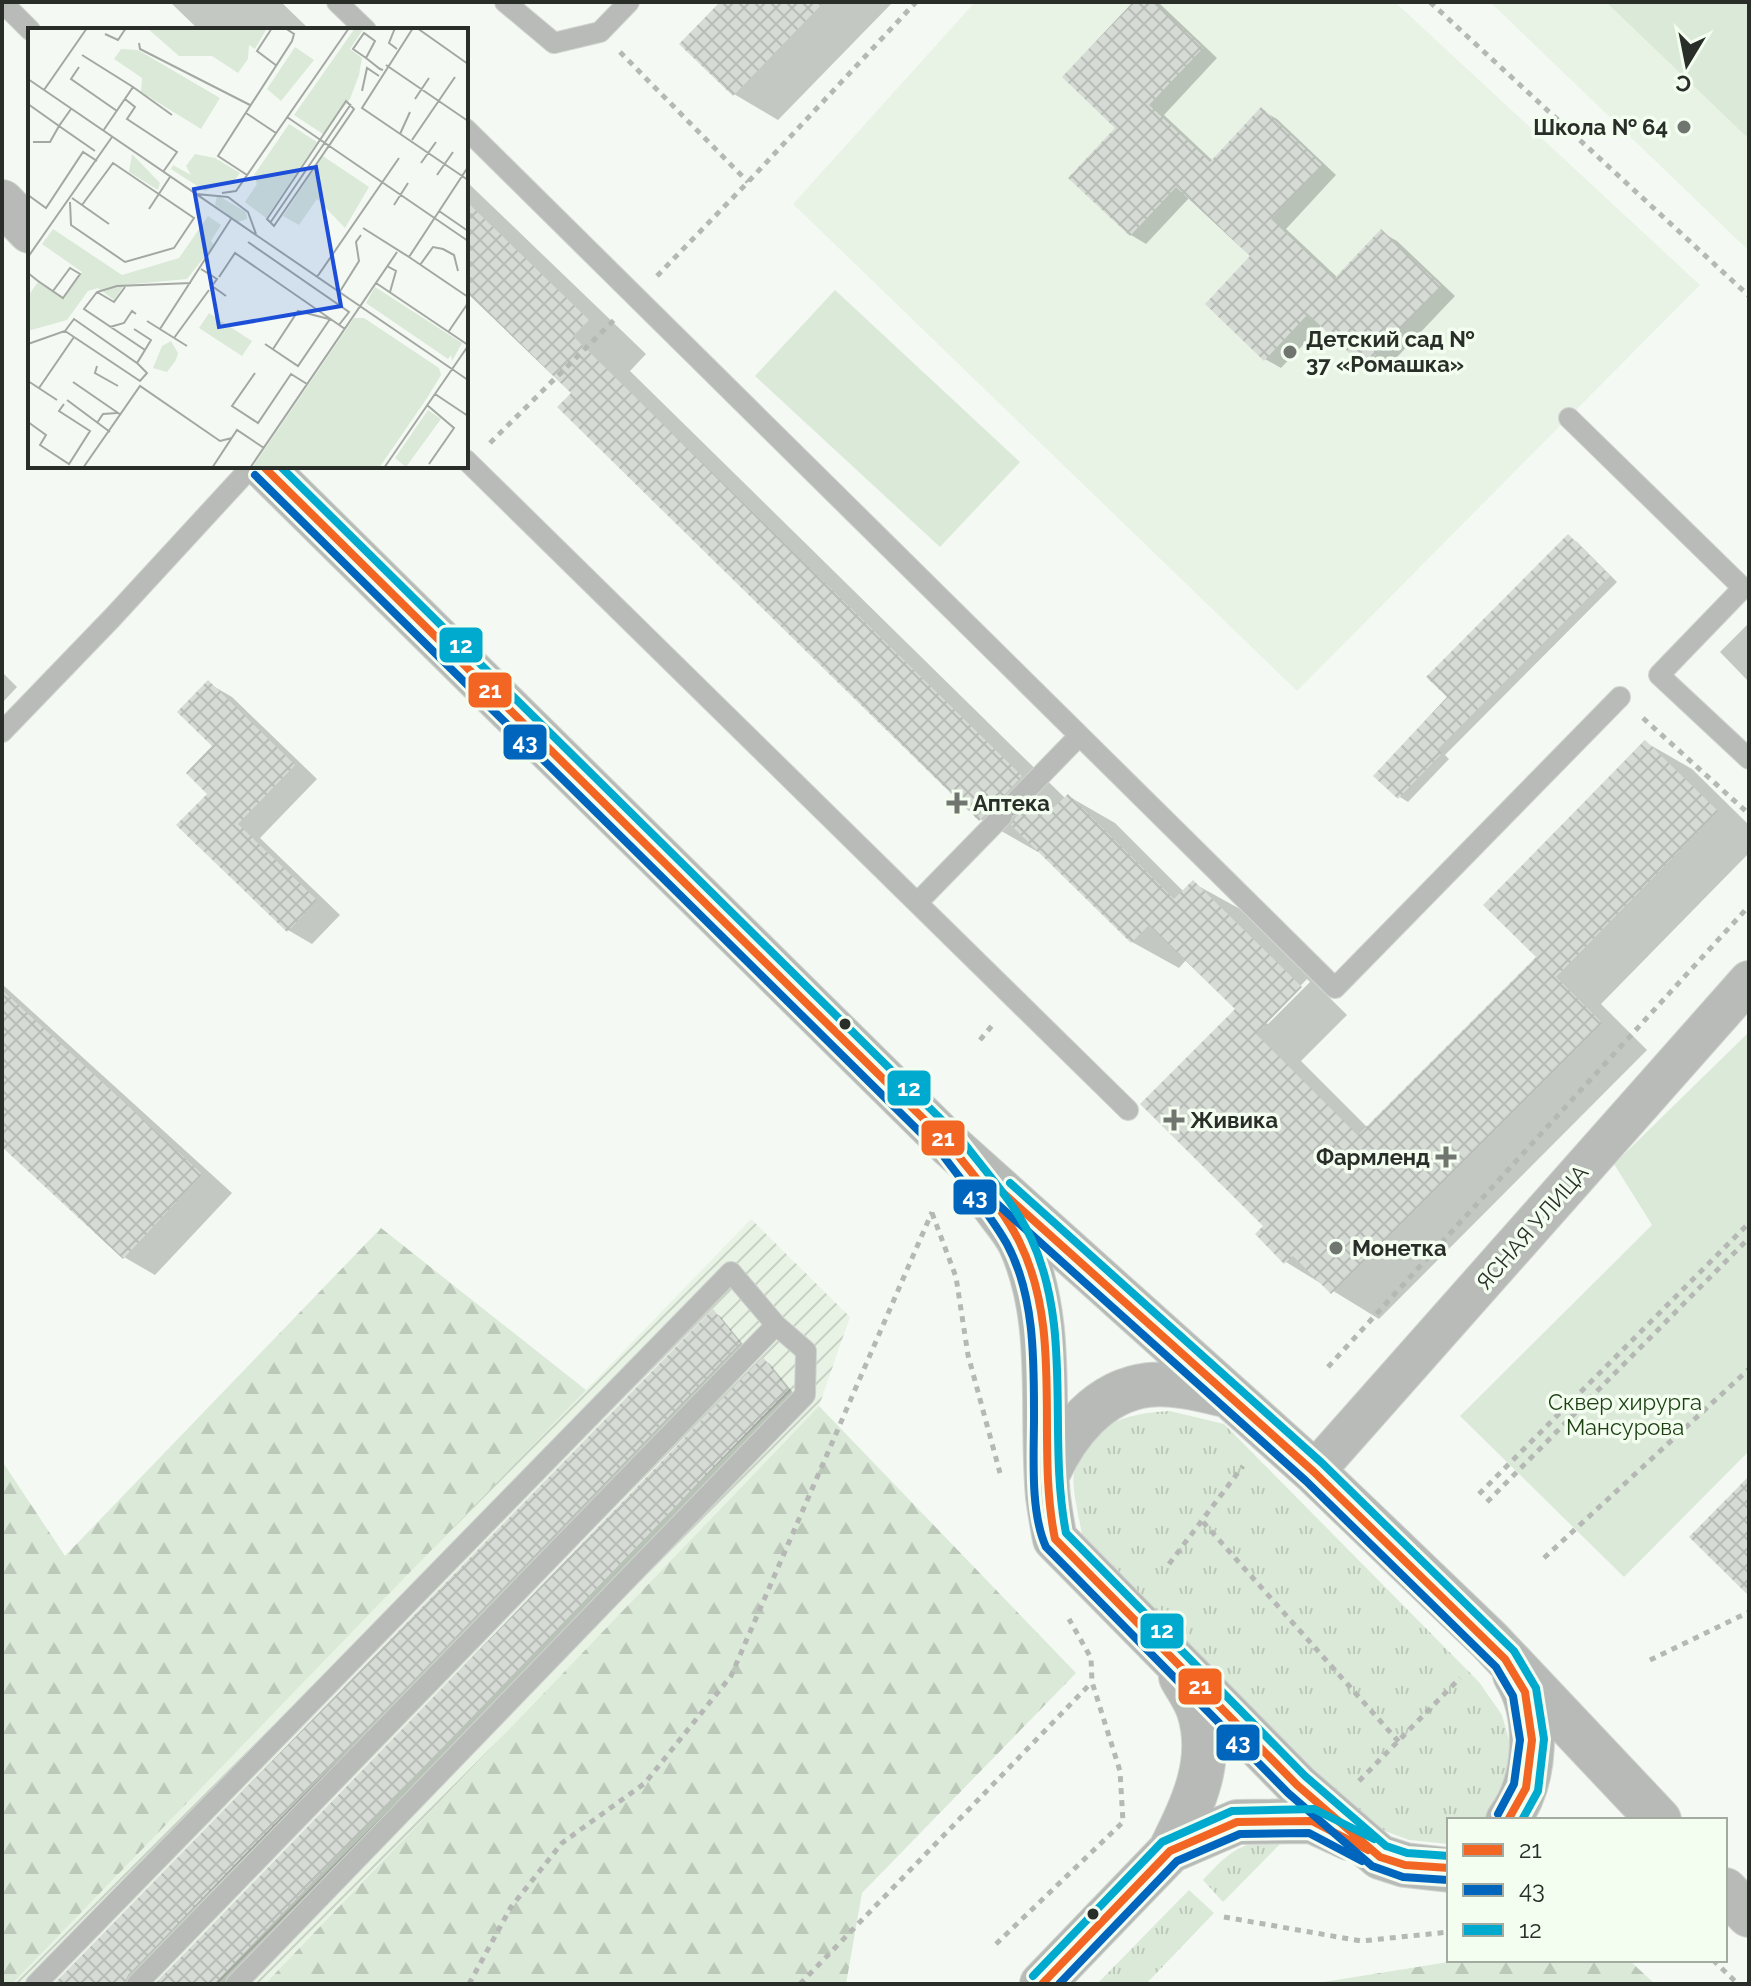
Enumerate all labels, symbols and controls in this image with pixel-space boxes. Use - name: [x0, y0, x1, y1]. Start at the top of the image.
- north arrow: [1647, 24, 1727, 104]
- inset map: [28, 28, 468, 468]
- text: С: [1674, 70, 1693, 98]
- place label: Школа № 64: [1533, 114, 1668, 140]
- marker: Школа № 64: [1675, 118, 1693, 136]
- place label: Детский сад № 37 «Ромашка»: [1306, 326, 1475, 377]
- marker: Детский сад № 37 «Ромашка»: [1281, 343, 1299, 361]
- line badge: 12: [438, 626, 484, 664]
- text: 12: [449, 632, 473, 658]
- line badge: 21: [467, 671, 513, 709]
- text: 21: [478, 677, 502, 703]
- line badge: 43: [502, 723, 548, 761]
- text: 43: [513, 729, 537, 755]
- place label: Аптека: [973, 790, 1050, 816]
- marker: Аптека: [948, 794, 966, 812]
- unlabelled marker: [837, 1016, 853, 1032]
- line badge: 12: [886, 1069, 932, 1107]
- text: 12: [897, 1075, 921, 1101]
- place label: Живика: [1190, 1107, 1278, 1133]
- marker: Живика: [1165, 1111, 1183, 1129]
- line badge: 21: [920, 1119, 966, 1157]
- text: 21: [931, 1125, 955, 1151]
- place label: Фармленд: [1316, 1144, 1430, 1170]
- marker: Фармленд: [1437, 1148, 1455, 1166]
- street label: ЯСНАЯ УЛИЦА: [1471, 1159, 1593, 1295]
- line badge: 43: [952, 1178, 998, 1216]
- text: 43: [963, 1184, 987, 1210]
- place label: Монетка: [1352, 1235, 1447, 1261]
- marker: Монетка: [1327, 1239, 1345, 1257]
- park label: Сквер хирурга Мансурова: [1548, 1389, 1702, 1440]
- line badge: 12: [1139, 1612, 1185, 1650]
- text: 12: [1150, 1617, 1174, 1643]
- line badge: 21: [1177, 1667, 1223, 1706]
- text: 21: [1188, 1673, 1212, 1699]
- line badge: 43: [1215, 1723, 1261, 1762]
- text: 43: [1226, 1729, 1250, 1755]
- legend: [1447, 1818, 1727, 1962]
- text: 21: [1519, 1835, 1542, 1864]
- text: 43: [1519, 1875, 1545, 1904]
- unlabelled marker: [1085, 1906, 1101, 1922]
- text: 12: [1519, 1915, 1542, 1944]

